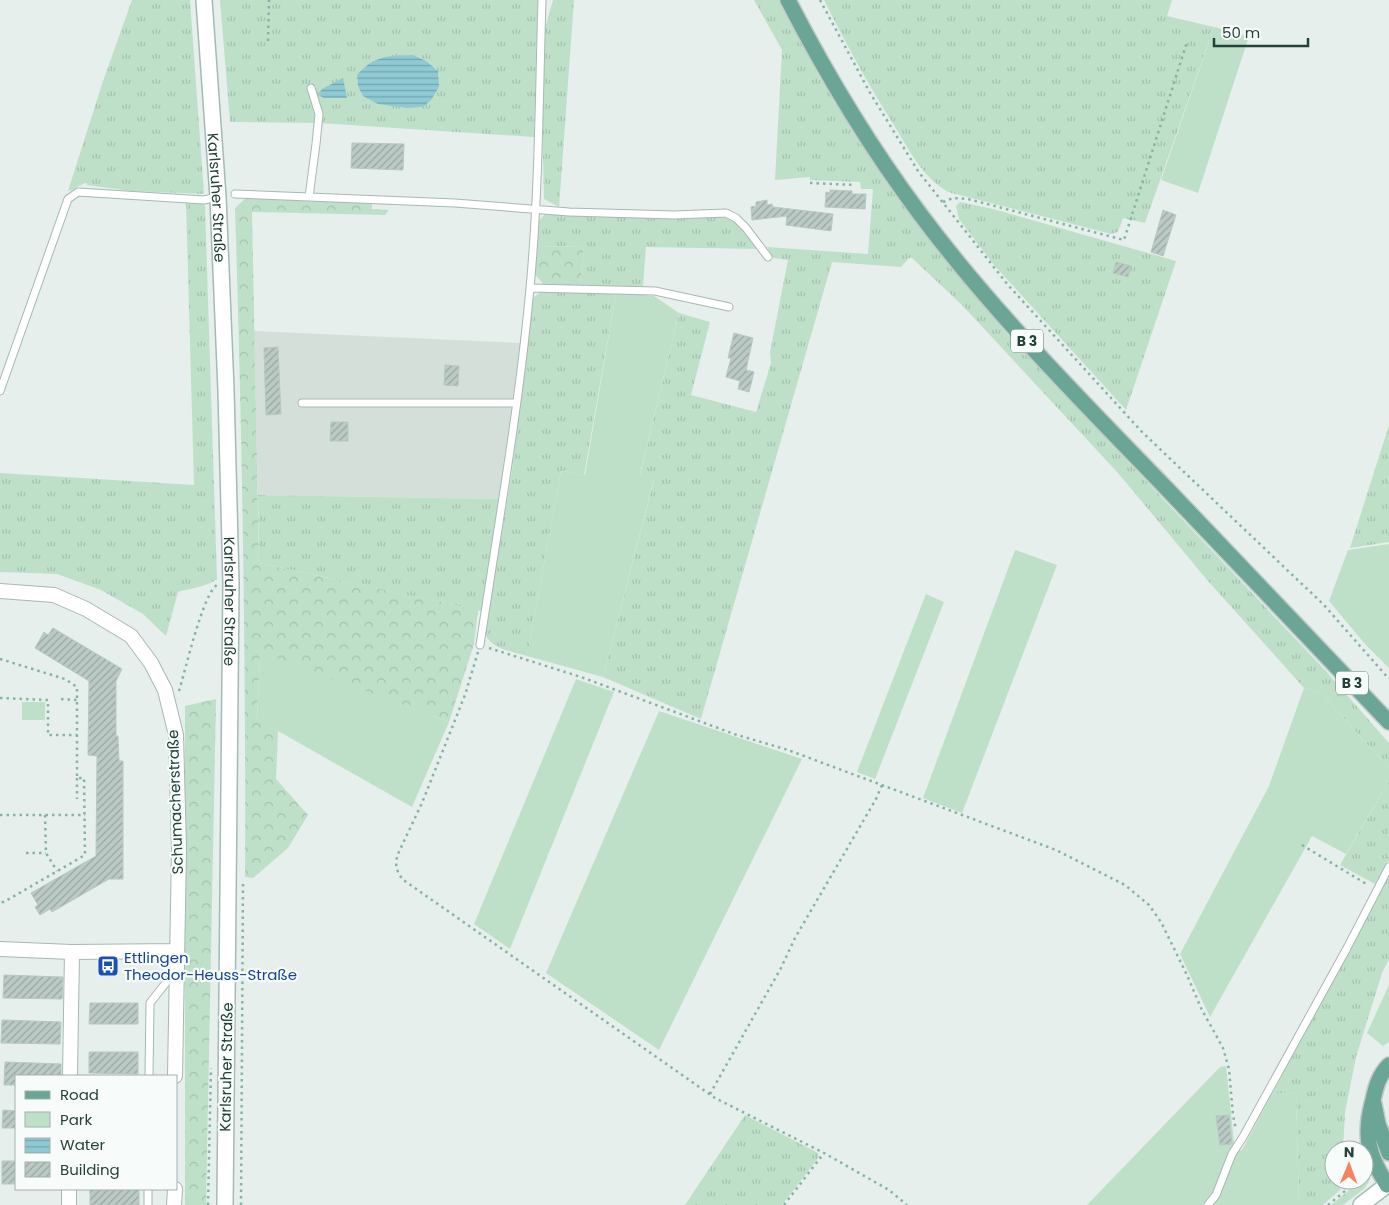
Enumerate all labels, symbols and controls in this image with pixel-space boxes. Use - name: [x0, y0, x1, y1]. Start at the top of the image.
- scale bar: [1214, 15, 1308, 47]
- text: 50 m: [1222, 22, 1260, 43]
- street label: Karlsruher Straße: [203, 132, 231, 263]
- road number: B 3: [1011, 330, 1043, 352]
- street label: Karlsruher Straße: [219, 536, 242, 666]
- road number: B 3: [1336, 671, 1368, 694]
- street label: Schumacherstraße: [162, 729, 188, 875]
- place label: Ettlingen Theodor-Heuss-Straße: [124, 947, 297, 985]
- bus stop icon: Ettlingen Theodor-Heuss-Straße: [96, 954, 120, 978]
- street label: Karlsruher Straße: [214, 1002, 238, 1132]
- legend: [15, 1075, 178, 1190]
- text: Road: [60, 1084, 99, 1105]
- text: Park: [60, 1109, 92, 1130]
- text: Water: [60, 1134, 106, 1155]
- north arrow: [1324, 1140, 1374, 1190]
- text: N: [1344, 1142, 1355, 1162]
- text: Building: [60, 1159, 120, 1180]

